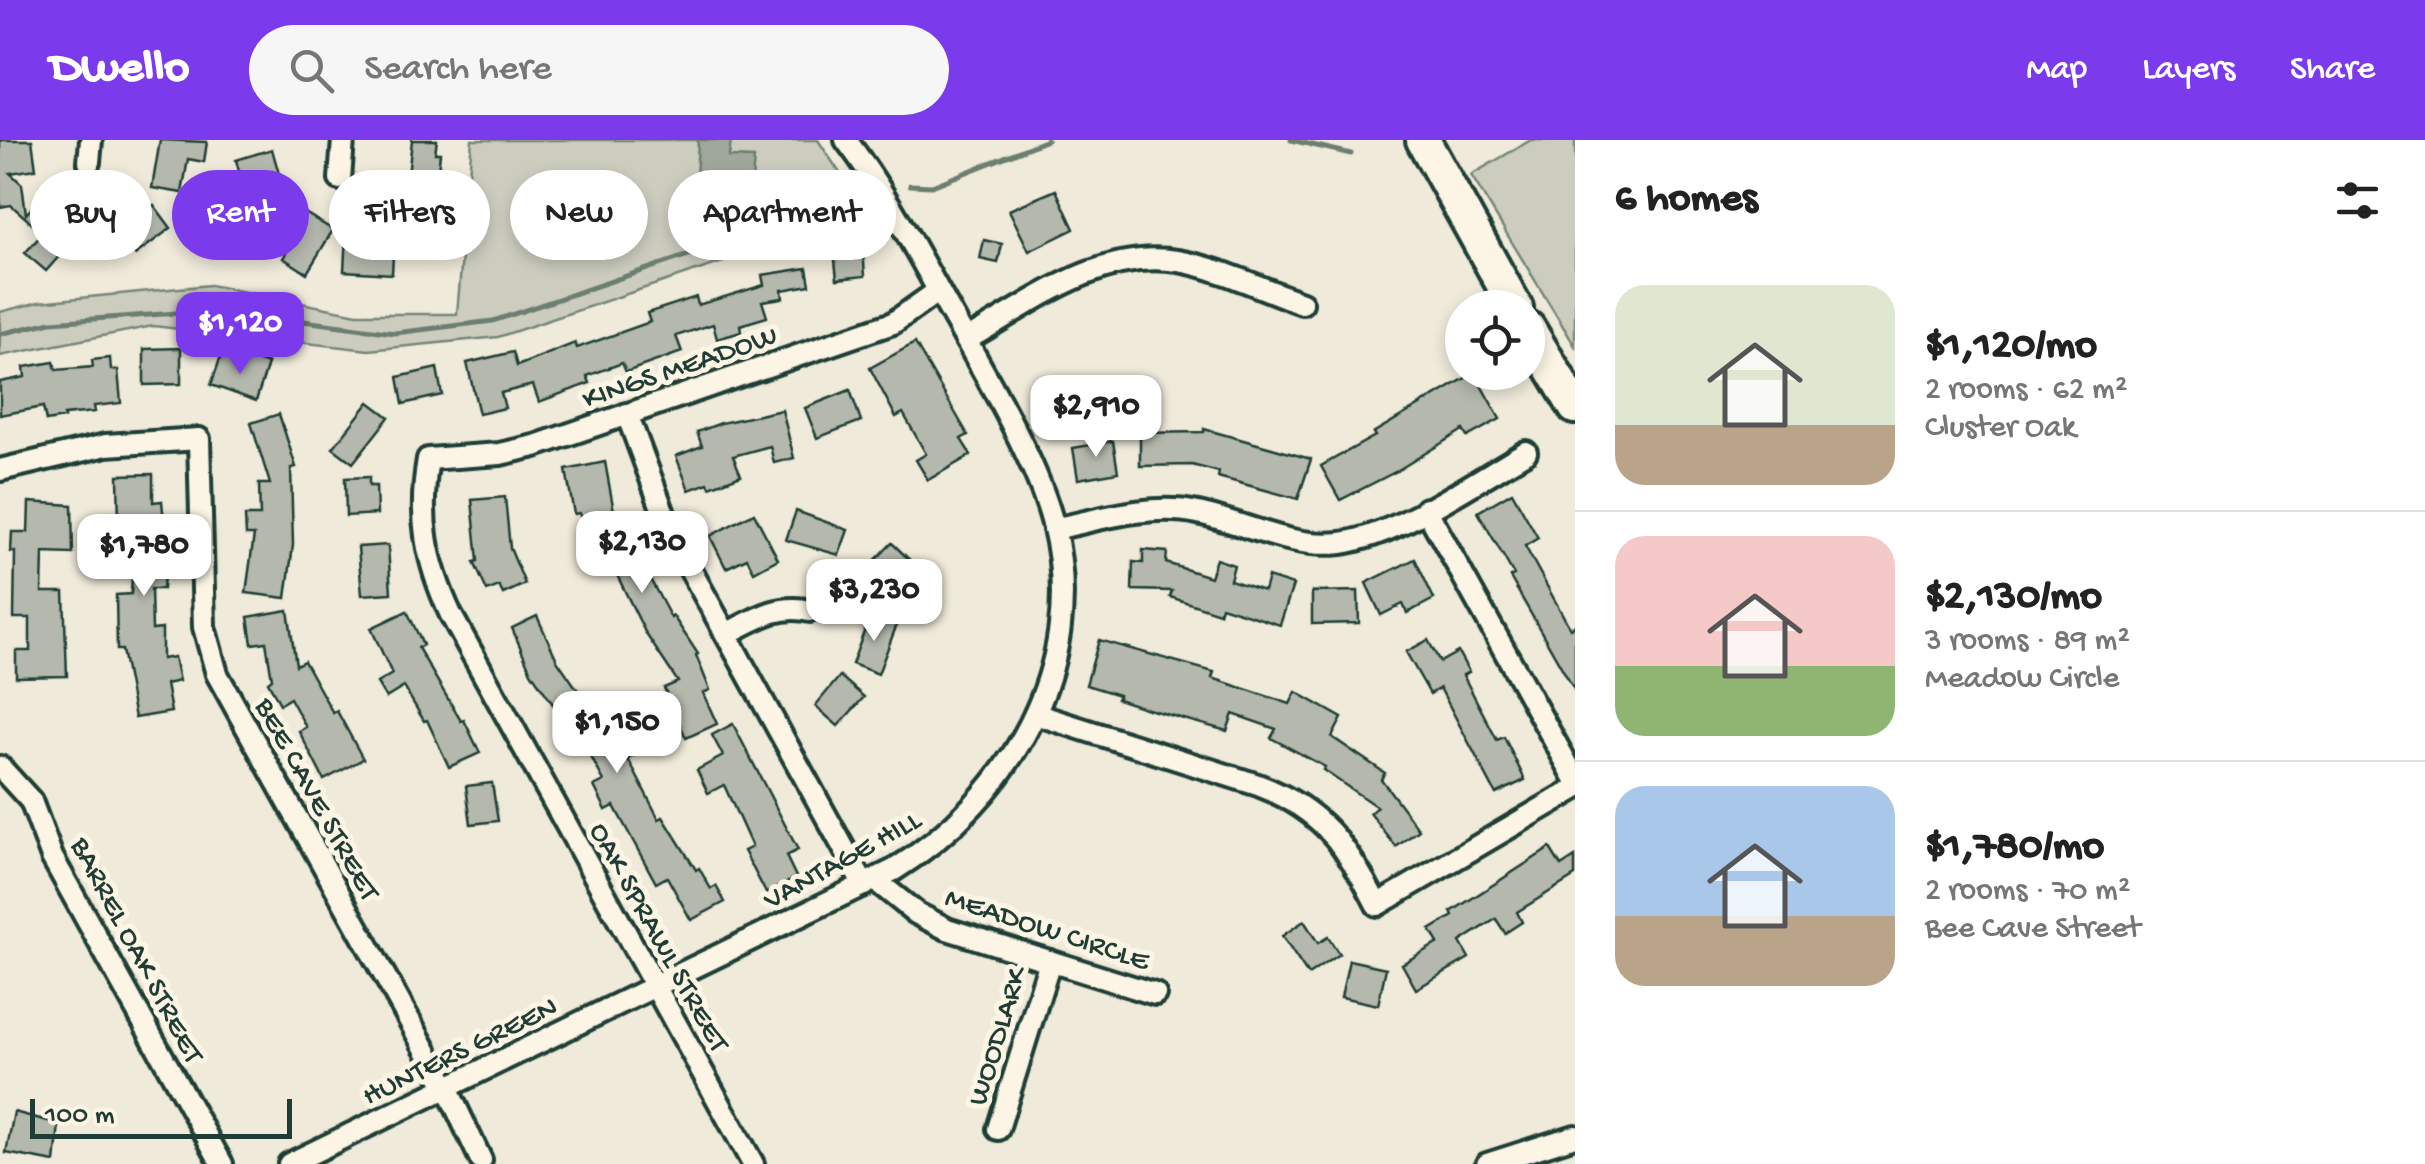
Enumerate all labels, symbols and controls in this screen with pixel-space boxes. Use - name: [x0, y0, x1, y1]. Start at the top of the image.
- search box: [249, 25, 949, 115]
- text: Dwello: [50, 42, 189, 99]
- icon: search: [284, 43, 339, 98]
- text: Search here: [364, 48, 552, 92]
- text: Map: [2026, 50, 2087, 91]
- text: Layers: [2142, 50, 2235, 91]
- text: Share: [2290, 50, 2375, 91]
- chip: Buy: [30, 170, 152, 260]
- chip: Rent: [172, 170, 309, 260]
- chip: Filters: [329, 170, 490, 260]
- chip: New: [510, 170, 648, 260]
- chip: Apartment: [668, 170, 896, 260]
- icon: filters: [2330, 173, 2385, 228]
- text: 6 homes: [1615, 176, 1758, 225]
- map controls: [1445, 290, 1545, 390]
- button: locate: [1445, 290, 1545, 390]
- pin: $1,120: [159, 292, 321, 377]
- text: $1,120: [198, 305, 282, 343]
- street label: KINGS MEADOW: [579, 320, 782, 419]
- text: $1,120/mo: [1925, 323, 2097, 372]
- icon: home: [1695, 325, 1815, 445]
- text: 2 rooms · 62 m²: [1925, 372, 2127, 410]
- pin: $2,910: [1015, 375, 1177, 460]
- text: $2,910: [1052, 388, 1140, 426]
- text: Cluster Oak: [1925, 410, 2076, 448]
- pin: $2,130: [561, 511, 723, 596]
- pin: $1,780: [63, 514, 225, 599]
- text: $2,130: [598, 524, 686, 562]
- text: $1,780: [99, 527, 189, 565]
- pin: $3,230: [793, 559, 955, 644]
- text: $3,230: [828, 572, 920, 610]
- text: $2,130/mo: [1925, 574, 2102, 623]
- icon: home: [1695, 576, 1815, 696]
- text: 3 rooms · 89 m²: [1925, 623, 2130, 661]
- text: Meadow Circle: [1925, 661, 2119, 699]
- pin: $1,150: [536, 691, 698, 776]
- street label: BEE CAVE STREET: [244, 692, 386, 909]
- text: $1,150: [574, 704, 660, 742]
- street label: VANTAGE HILL: [758, 804, 929, 920]
- street label: OAK SPRAWL STREET: [579, 817, 735, 1060]
- text: $1,780/mo: [1925, 824, 2104, 873]
- icon: home: [1695, 826, 1815, 946]
- street label: BARREL OAK STREET: [60, 831, 210, 1071]
- text: 2 rooms · 70 m²: [1925, 873, 2130, 911]
- street label: MEADOW CIRCLE: [940, 882, 1154, 981]
- text: Bee Cave Street: [1925, 911, 2141, 949]
- street label: WOODLARK: [962, 961, 1038, 1110]
- street label: HUNTERS GREEN: [358, 991, 564, 1115]
- scale bar: [30, 1094, 292, 1138]
- text: 100 m: [45, 1100, 115, 1133]

